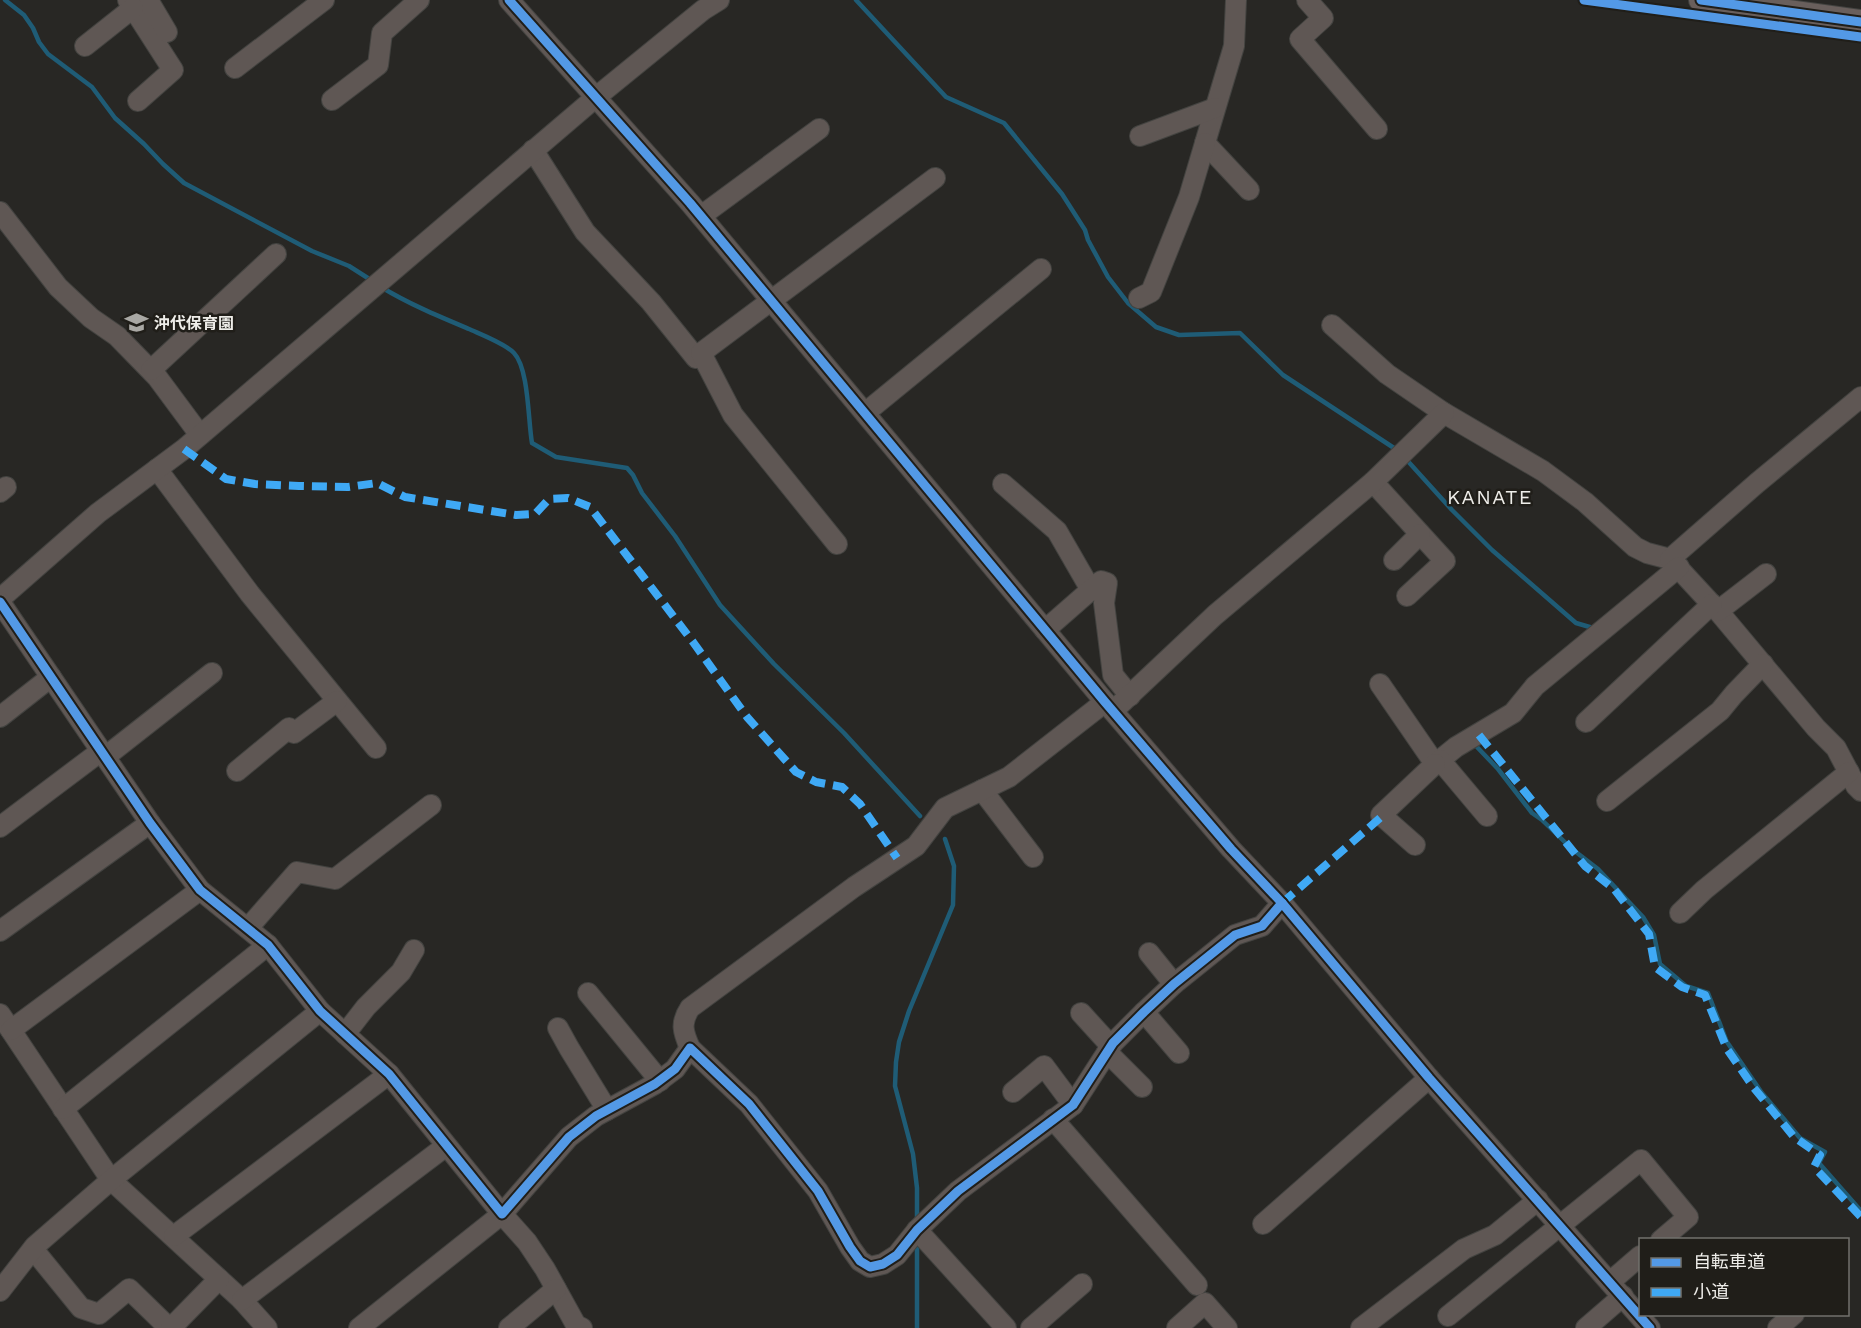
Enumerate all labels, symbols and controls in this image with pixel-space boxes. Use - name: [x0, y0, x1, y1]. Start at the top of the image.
- school or university icon: 沖代保育園: [123, 310, 149, 336]
- place label: 沖代保育園: [154, 314, 234, 333]
- district label: KANATE: [1447, 485, 1533, 509]
- legend: [1639, 1238, 1849, 1316]
- text: 自転車道: [1693, 1251, 1765, 1272]
- text: 小道: [1693, 1281, 1729, 1302]

